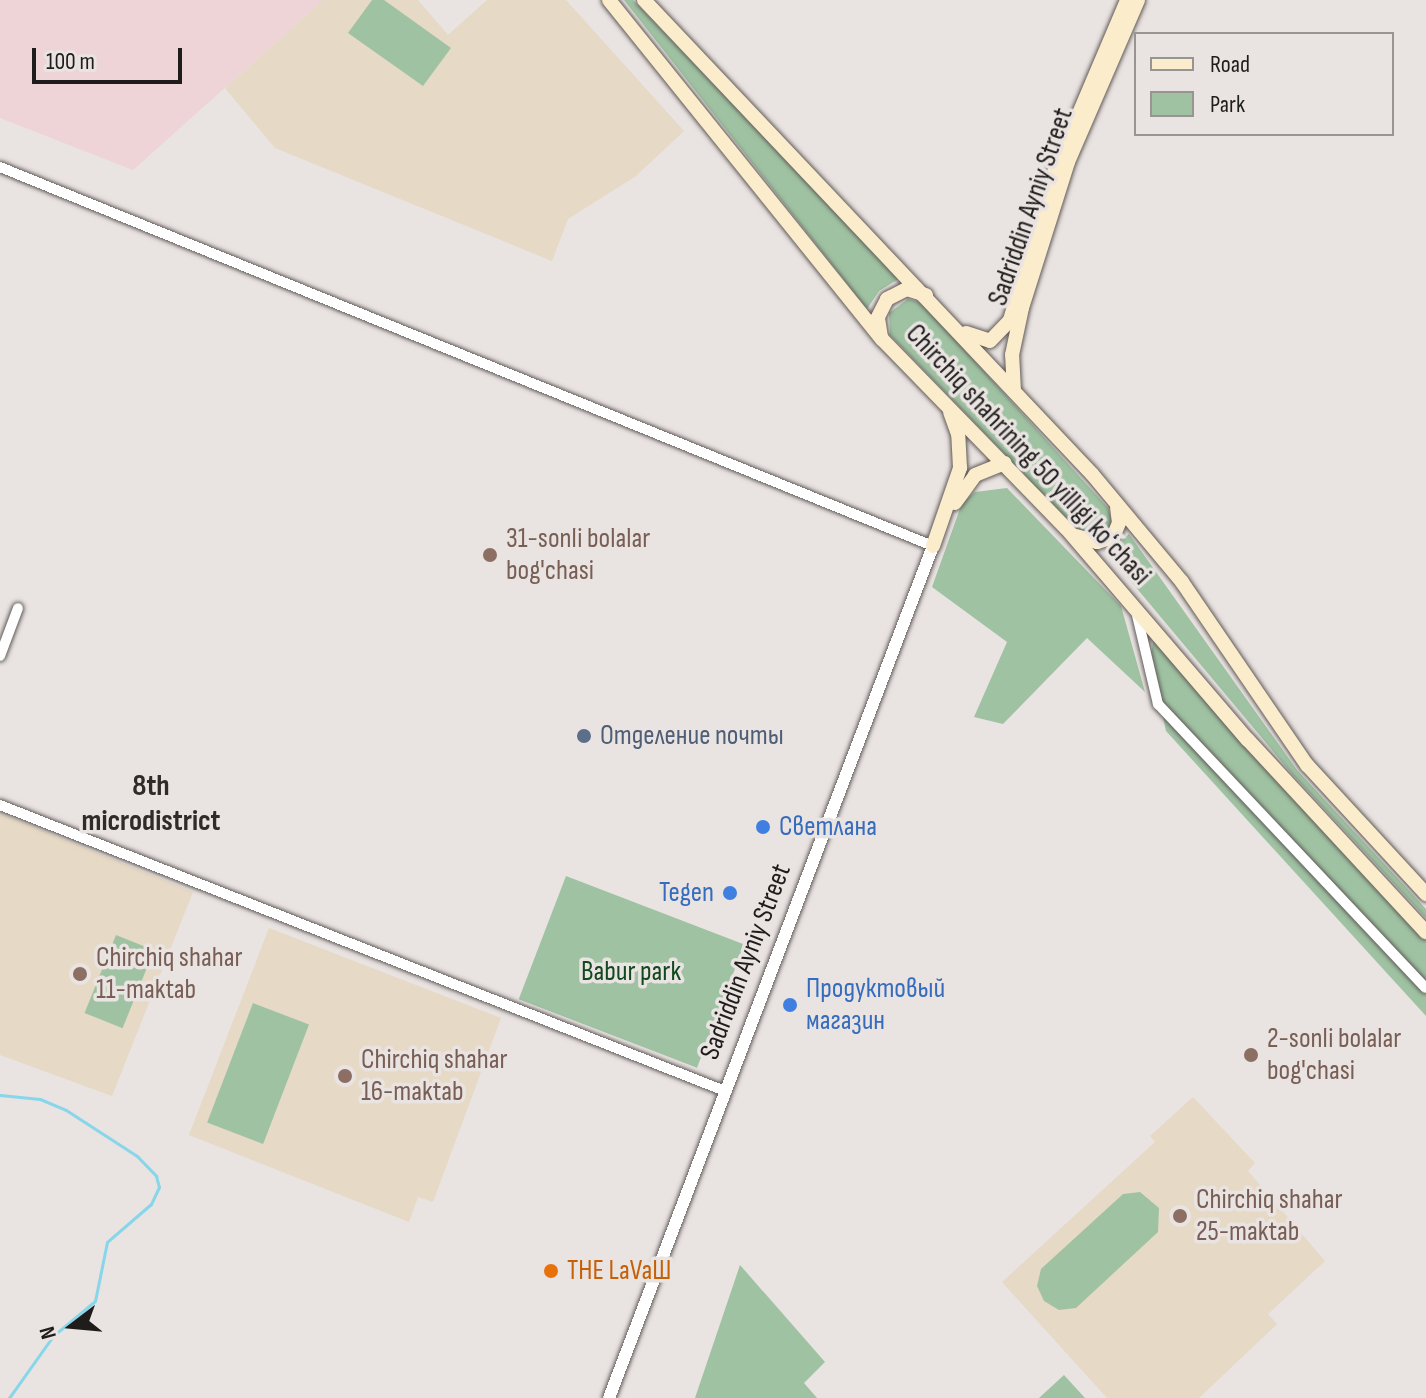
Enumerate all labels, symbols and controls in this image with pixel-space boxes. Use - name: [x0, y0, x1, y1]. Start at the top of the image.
- scale bar: [36, 32, 186, 82]
- legend: [1134, 32, 1394, 136]
- text: 100 m: [46, 47, 95, 76]
- text: Road: [1210, 50, 1250, 79]
- text: Park: [1210, 90, 1245, 119]
- street label: Sadriddin Ayniy Street: [981, 104, 1081, 310]
- street label: Chirchiq shahrining 50 yilligi koʻchasi: [898, 318, 1158, 592]
- place label: 31-sonli bolalar bog'chasi: [506, 522, 650, 588]
- marker: 31-sonli bolalar bog'chasi: [481, 546, 499, 564]
- place label: Отделение почты: [600, 719, 784, 753]
- marker: Отделение почты: [575, 727, 593, 745]
- district label: 8th microdistrict: [82, 768, 220, 838]
- place label: Светлана: [779, 810, 877, 844]
- marker: Светлана: [754, 818, 772, 836]
- street label: Sadriddin Ayniy Street: [693, 860, 799, 1064]
- place label: Tegen: [659, 876, 714, 910]
- marker: Tegen: [721, 884, 739, 902]
- place label: Chirchiq shahar 11-maktab: [96, 941, 242, 1007]
- park label: Babur park: [581, 955, 681, 989]
- marker: Chirchiq shahar 11-maktab: [71, 965, 89, 983]
- place label: Продуктовый магазин: [806, 972, 945, 1038]
- marker: Продуктовый магазин: [781, 996, 799, 1014]
- place label: 2-sonli bolalar bog'chasi: [1267, 1022, 1401, 1088]
- place label: Chirchiq shahar 16-maktab: [361, 1043, 507, 1109]
- marker: 2-sonli bolalar bog'chasi: [1242, 1046, 1260, 1064]
- marker: Chirchiq shahar 16-maktab: [336, 1067, 354, 1085]
- place label: Chirchiq shahar 25-maktab: [1196, 1183, 1342, 1249]
- marker: Chirchiq shahar 25-maktab: [1171, 1207, 1189, 1225]
- place label: THE LaVaШ: [567, 1254, 671, 1288]
- marker: THE LaVaШ: [542, 1262, 560, 1280]
- north arrow: [32, 1286, 112, 1366]
- text: N: [34, 1323, 63, 1342]

